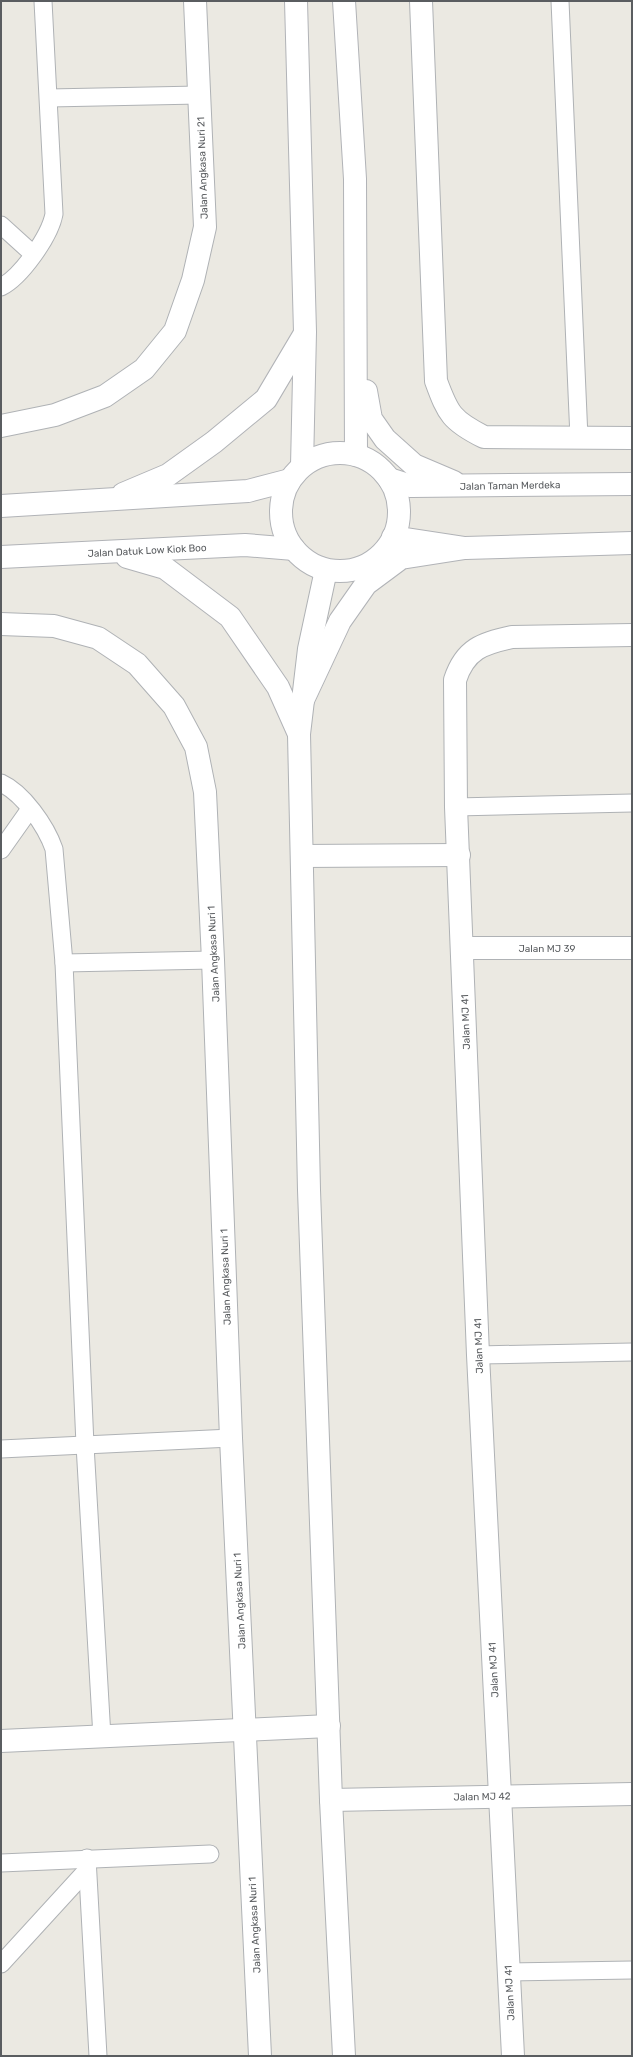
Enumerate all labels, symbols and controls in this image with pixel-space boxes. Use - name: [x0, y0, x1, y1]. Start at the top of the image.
- street label: Jalan Angkasa Nuri 21: [195, 117, 211, 219]
- street label: Jalan Taman Merdeka: [460, 479, 560, 493]
- street label: Jalan Datuk Low Kiok Boo: [87, 542, 207, 560]
- street label: Jalan Angkasa Nuri 1: [205, 906, 223, 1002]
- street label: Jalan MJ 39: [519, 943, 576, 955]
- street label: Jalan MJ 41: [459, 994, 473, 1050]
- street label: Jalan Angkasa Nuri 1: [218, 1229, 234, 1325]
- street label: Jalan MJ 41: [472, 1318, 486, 1374]
- street label: Jalan Angkasa Nuri 1: [231, 1553, 249, 1649]
- street label: Jalan MJ 41: [487, 1642, 501, 1698]
- street label: Jalan MJ 42: [453, 1791, 511, 1803]
- street label: Jalan Angkasa Nuri 1: [246, 1877, 264, 1973]
- street label: Jalan MJ 41: [503, 1965, 517, 2021]

